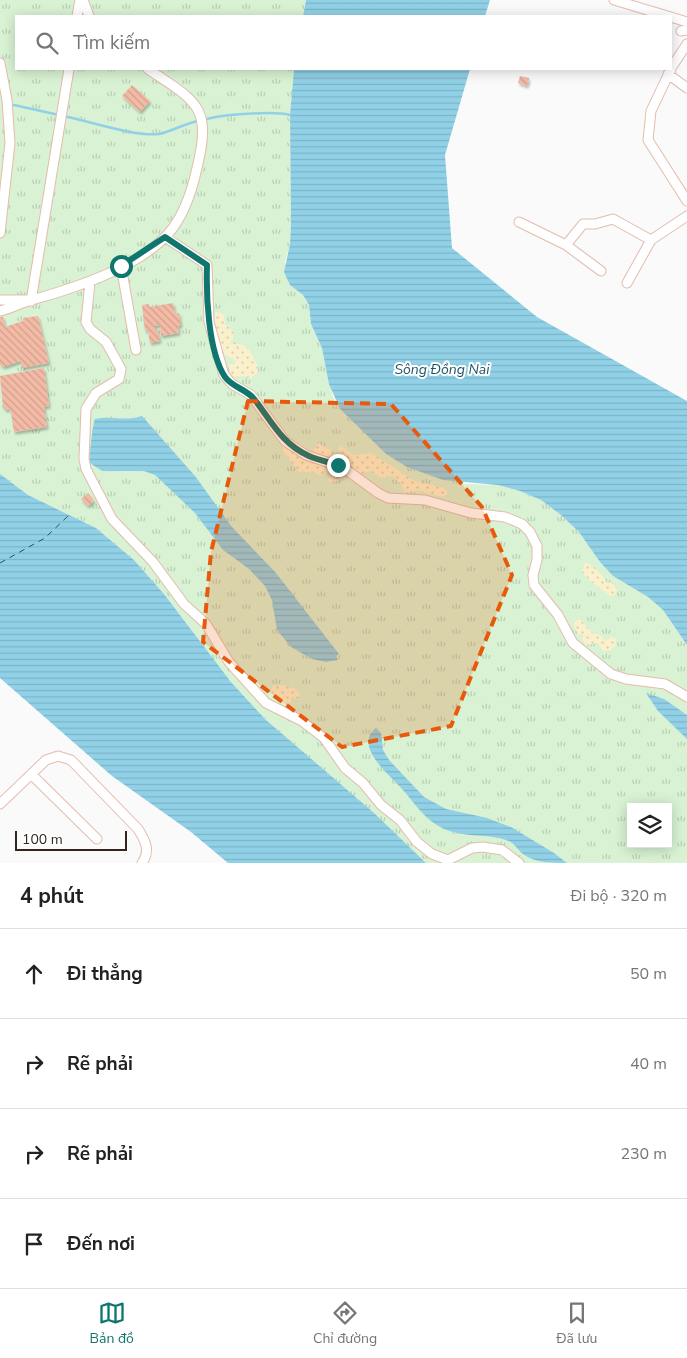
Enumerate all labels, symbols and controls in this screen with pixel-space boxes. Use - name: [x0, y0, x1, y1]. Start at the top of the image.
- search box: [15, 15, 672, 70]
- icon: search: [33, 29, 61, 57]
- text: Tìm kiếm: [73, 30, 150, 56]
- route start: [110, 255, 133, 278]
- water label: Sông Đồng Nai: [394, 360, 490, 379]
- route end: [327, 454, 350, 477]
- map controls: [627, 803, 672, 848]
- button: layers: [627, 803, 672, 848]
- scale bar: [15, 828, 128, 851]
- text: 100 m: [22, 830, 63, 849]
- text: 4 phút: [20, 882, 83, 910]
- text: Đi bộ · 320 m: [571, 885, 667, 907]
- icon: ahead: [20, 960, 48, 988]
- text: Đi thẳng: [67, 961, 143, 987]
- text: 50 m: [630, 963, 667, 985]
- icon: right: [20, 1050, 48, 1078]
- text: Rẽ phải: [67, 1051, 133, 1077]
- text: 40 m: [630, 1053, 667, 1075]
- icon: right: [20, 1140, 48, 1168]
- text: Rẽ phải: [67, 1141, 133, 1167]
- text: 230 m: [620, 1143, 667, 1165]
- icon: arrive: [20, 1230, 48, 1258]
- text: Đến nơi: [67, 1231, 135, 1257]
- tab: Bản đồ: [90, 1299, 134, 1348]
- tab: Chỉ đường: [313, 1299, 377, 1348]
- tab: Đã lưu: [556, 1299, 597, 1348]

